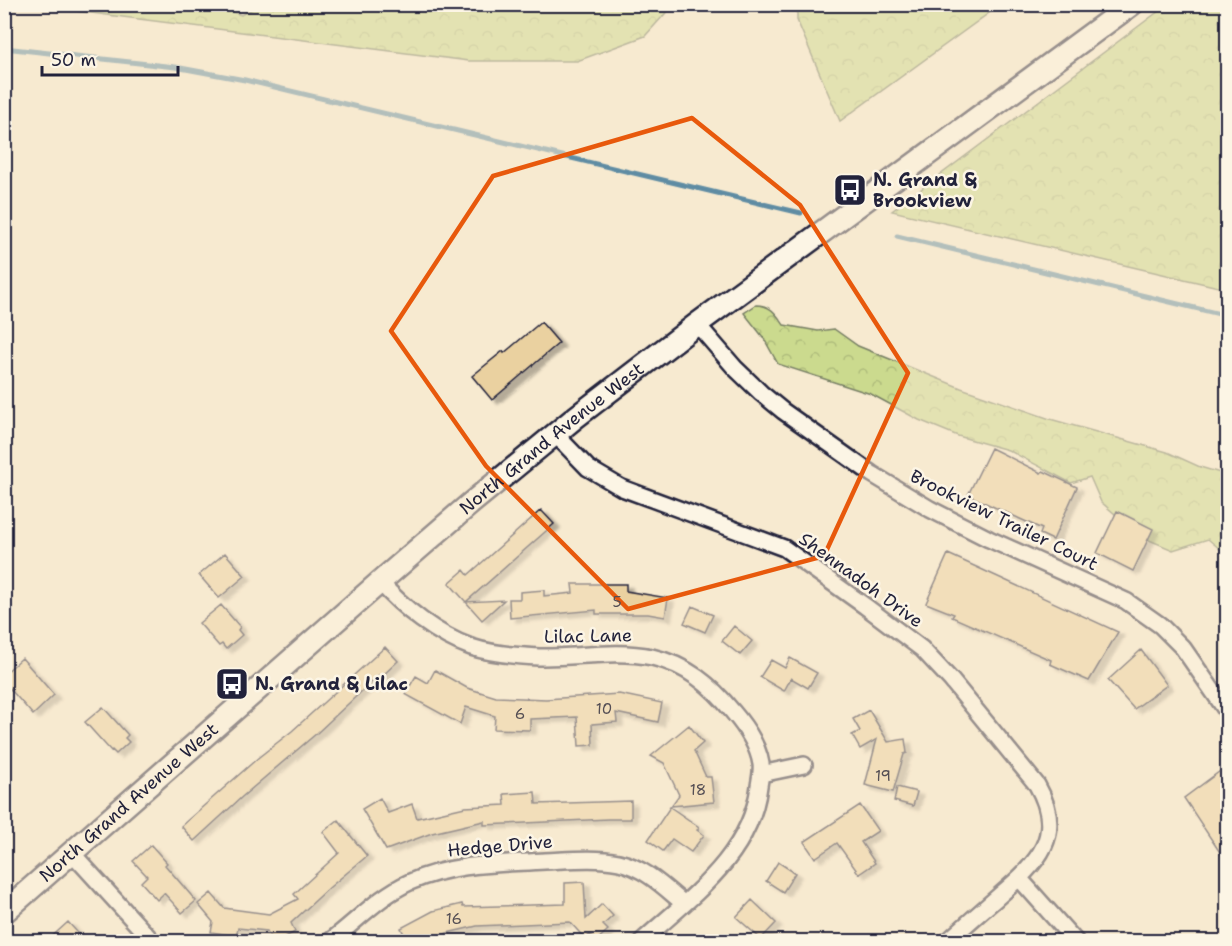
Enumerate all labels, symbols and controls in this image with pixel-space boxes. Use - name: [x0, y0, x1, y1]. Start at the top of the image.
- scale bar: [42, 39, 178, 77]
- text: 50 m: [51, 48, 96, 72]
- place label: N. Grand & Brookview: [873, 168, 977, 213]
- bus stop icon: N. Grand & Brookview: [832, 172, 868, 208]
- street label: North Grand Avenue West: [454, 357, 649, 520]
- street label: Brookview Trailer Court: [906, 464, 1102, 576]
- street label: Shennadoh Drive: [794, 527, 928, 633]
- house number: 5: [612, 592, 622, 612]
- street label: Lilac Lane: [544, 623, 632, 649]
- bus stop icon: N. Grand & Lilac: [214, 666, 250, 702]
- place label: N. Grand & Lilac: [255, 672, 408, 696]
- house number: 10: [596, 699, 612, 719]
- house number: 6: [515, 704, 525, 724]
- street label: North Grand Avenue West: [34, 717, 223, 888]
- house number: 19: [875, 766, 891, 786]
- house number: 18: [690, 780, 706, 800]
- street label: Hedge Drive: [446, 829, 554, 863]
- house number: 16: [446, 909, 462, 929]

